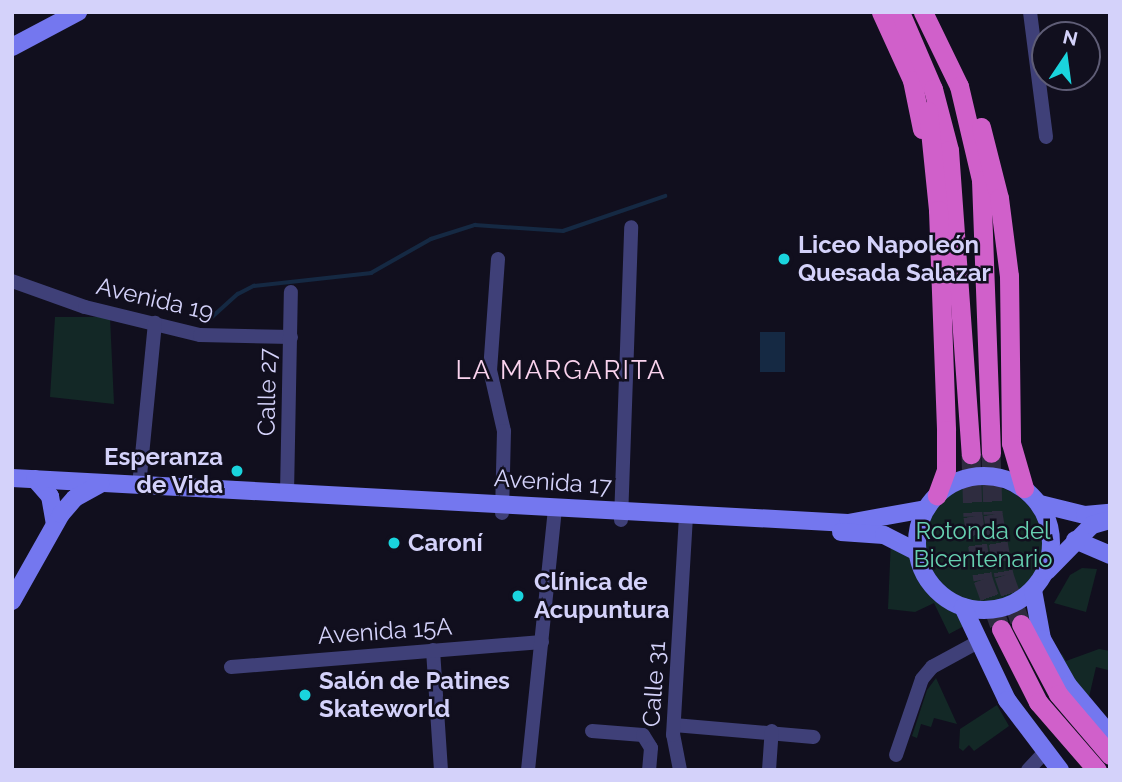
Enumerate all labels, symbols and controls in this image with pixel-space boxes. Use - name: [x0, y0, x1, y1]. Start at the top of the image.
- north arrow: [1031, 21, 1101, 91]
- text: N: [1061, 25, 1080, 50]
- place label: Liceo Napoleón Quesada Salazar: [798, 231, 991, 287]
- marker: Liceo Napoleón Quesada Salazar: [776, 251, 792, 267]
- street label: Avenida 19: [94, 272, 216, 326]
- street label: Calle 27: [252, 348, 282, 436]
- district label: LA MARGARITA: [456, 355, 666, 387]
- place label: Esperanza de Vida: [104, 443, 223, 499]
- marker: Esperanza de Vida: [229, 463, 245, 479]
- street label: Avenida 17: [493, 464, 613, 500]
- park label: Rotonda del Bicentenario: [913, 517, 1053, 573]
- place label: Caroní: [408, 529, 483, 557]
- marker: Caroní: [386, 535, 402, 551]
- place label: Clínica de Acupuntura: [534, 568, 670, 624]
- marker: Clínica de Acupuntura: [508, 586, 528, 606]
- street label: Avenida 15A: [317, 612, 453, 650]
- street label: Calle 31: [637, 640, 671, 728]
- place label: Salón de Patines Skateworld: [319, 667, 510, 723]
- marker: Salón de Patines Skateworld: [297, 687, 313, 703]

